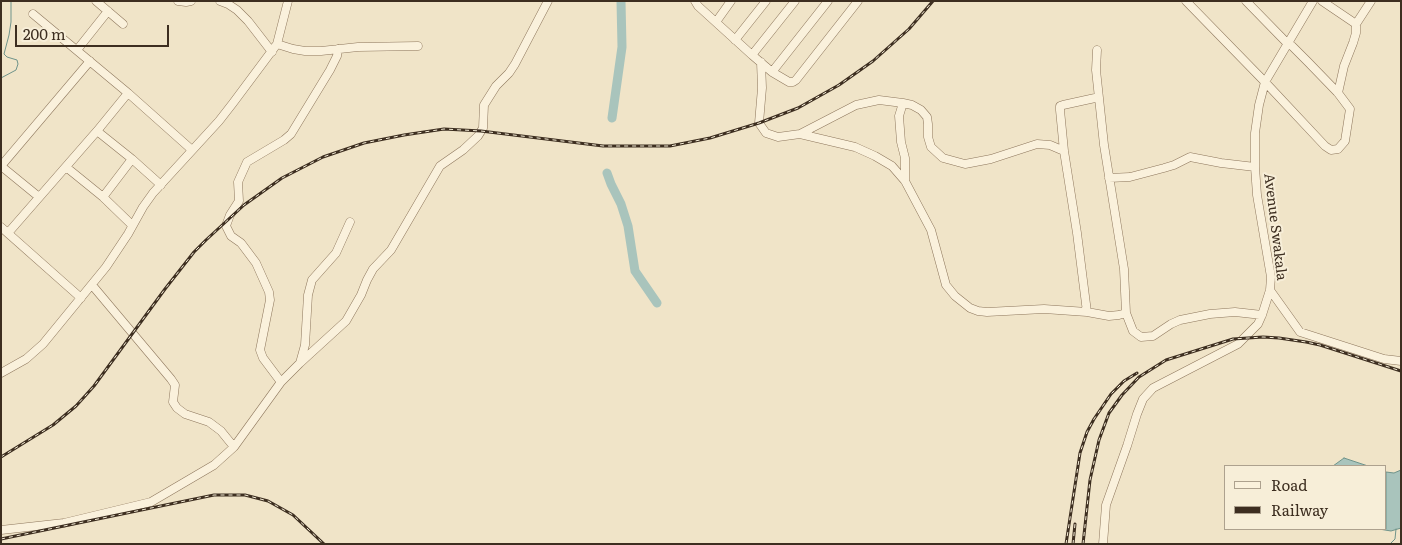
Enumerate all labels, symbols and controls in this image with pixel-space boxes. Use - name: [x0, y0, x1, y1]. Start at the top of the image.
- scale bar: [18, 15, 171, 47]
- text: 200 m: [23, 22, 66, 45]
- street label: Avenue Swakala: [1260, 172, 1290, 282]
- legend: [1224, 465, 1387, 530]
- text: Road: [1271, 473, 1307, 496]
- text: Railway: [1271, 498, 1328, 521]

